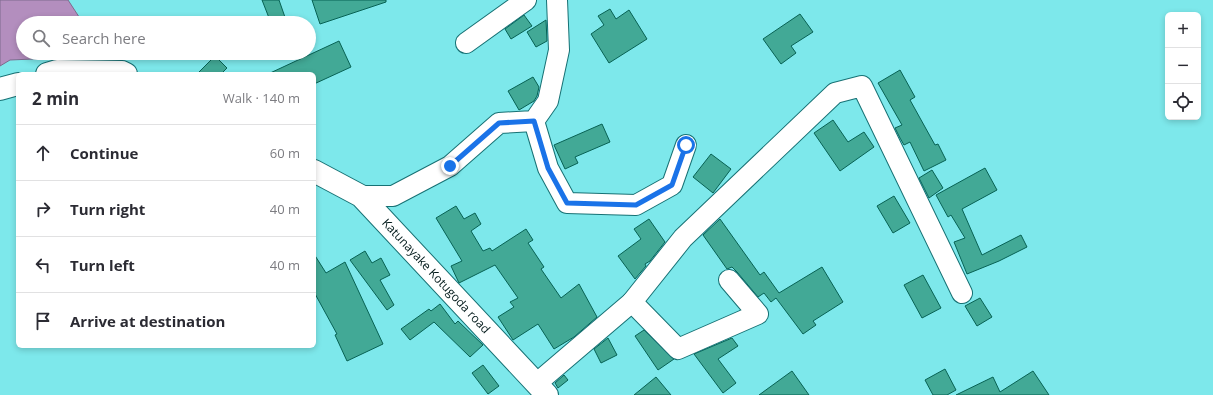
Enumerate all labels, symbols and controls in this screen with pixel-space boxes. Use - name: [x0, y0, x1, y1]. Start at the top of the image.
- map controls: [1165, 12, 1201, 120]
- button: +: [1165, 12, 1201, 48]
- search box: [16, 16, 316, 60]
- icon: search: [30, 27, 52, 49]
- text: Search here: [62, 28, 146, 48]
- button: −: [1165, 48, 1201, 84]
- button: locate: [1165, 84, 1201, 120]
- text: 2 min: [32, 87, 79, 110]
- text: Walk · 140 m: [223, 89, 300, 107]
- route start: [677, 136, 695, 154]
- icon: ahead: [32, 142, 54, 164]
- text: Continue: [70, 143, 138, 163]
- text: 60 m: [270, 144, 300, 162]
- route end: [441, 157, 459, 175]
- icon: right: [32, 198, 54, 220]
- text: Turn right: [70, 199, 145, 219]
- text: 40 m: [270, 200, 300, 218]
- street label: Katunayake Kotugoda road: [378, 215, 494, 337]
- icon: left: [32, 254, 54, 276]
- text: Turn left: [70, 255, 135, 275]
- text: 40 m: [270, 256, 300, 274]
- icon: arrive: [32, 310, 54, 332]
- text: Arrive at destination: [70, 311, 225, 331]

